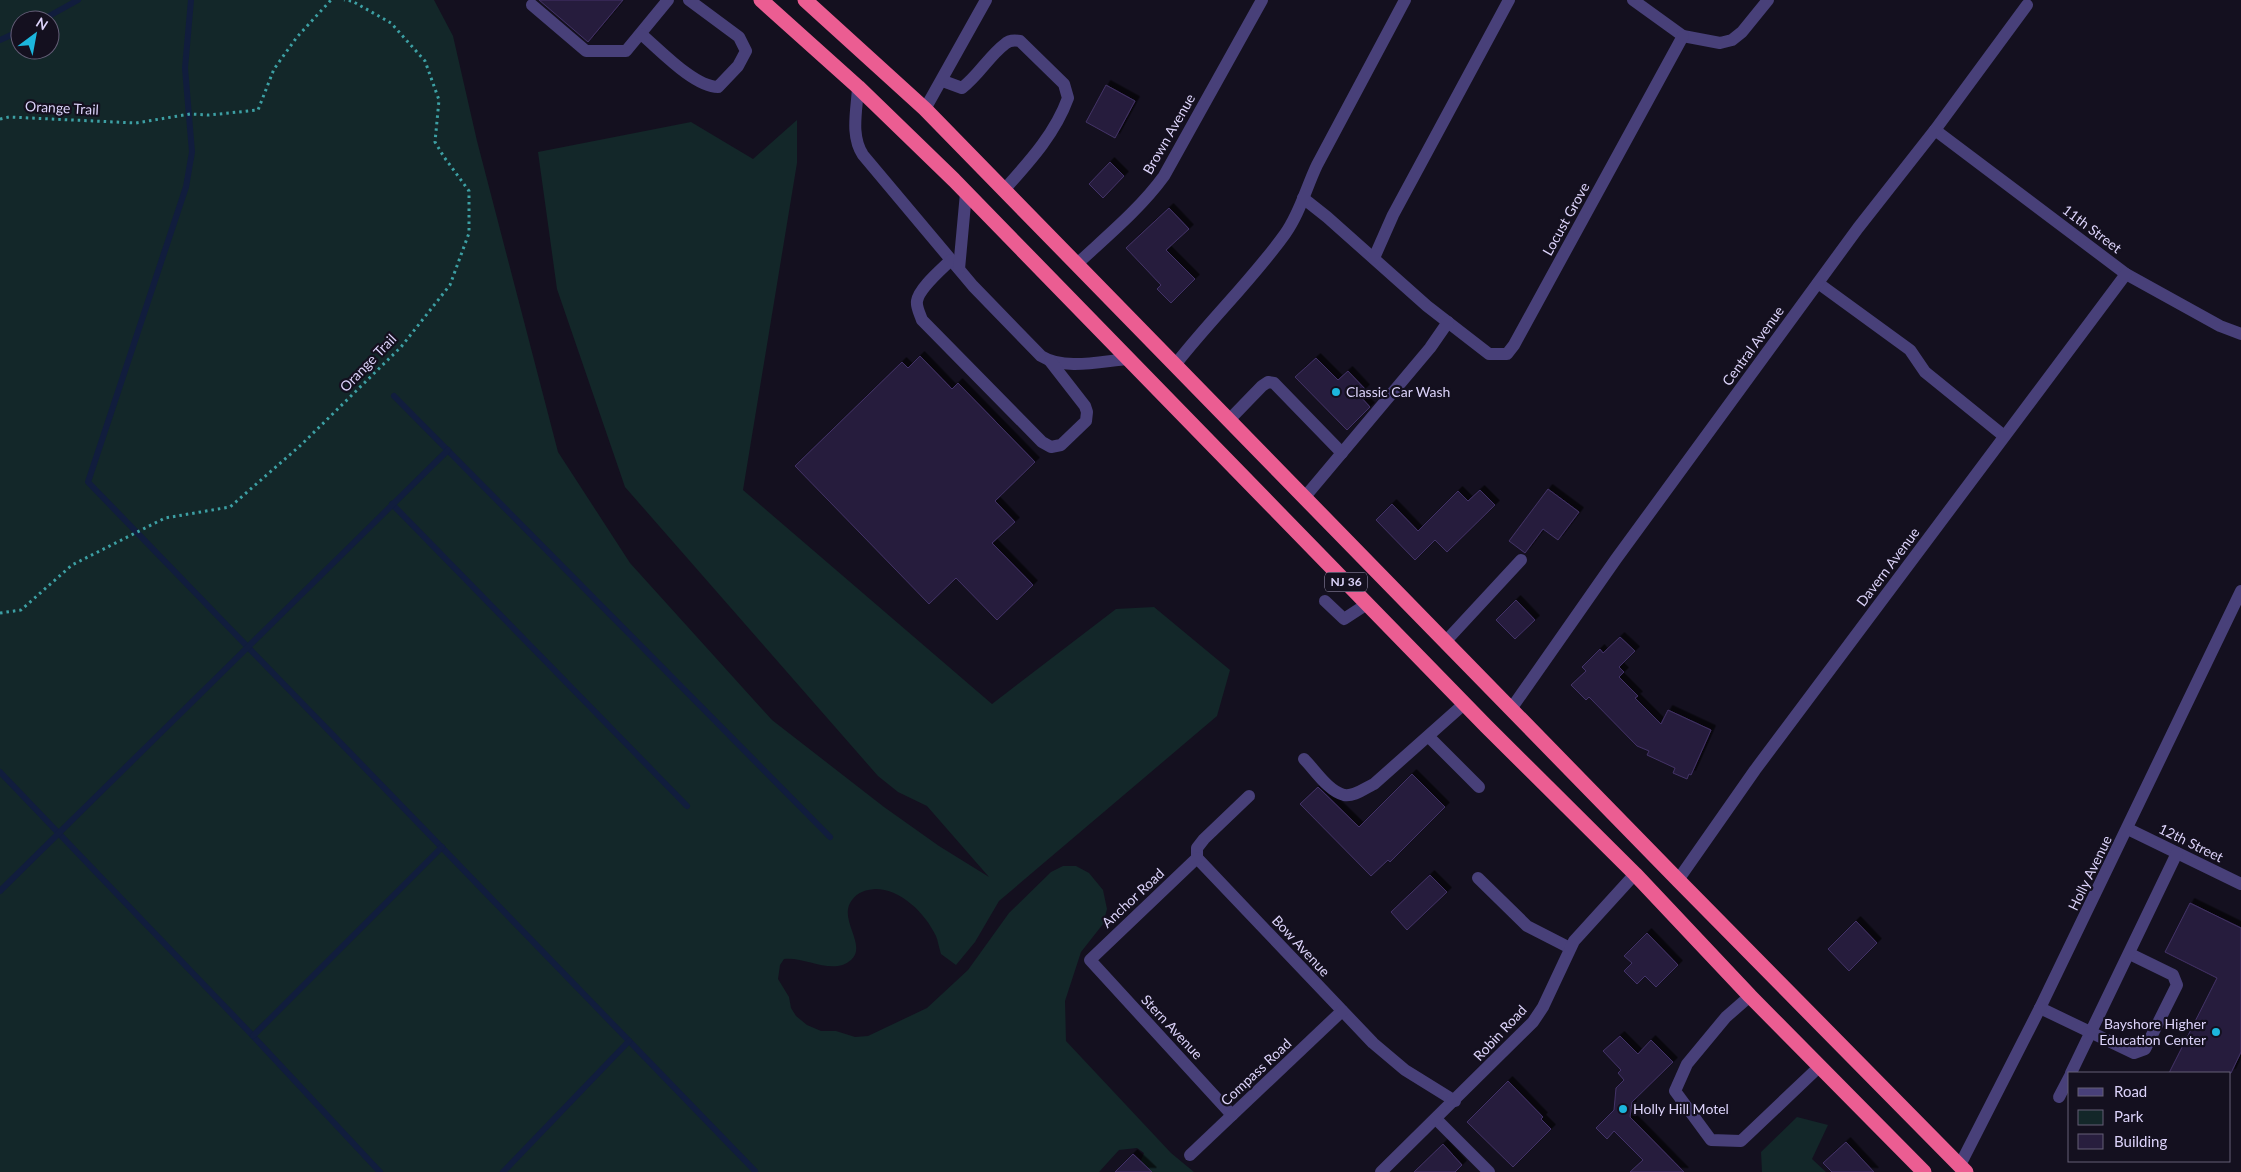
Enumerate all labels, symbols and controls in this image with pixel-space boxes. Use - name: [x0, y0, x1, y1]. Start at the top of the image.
- north arrow: [10, 10, 60, 60]
- text: N: [33, 13, 51, 34]
- street label: Brown Avenue: [1139, 91, 1198, 177]
- street label: Orange Trail: [25, 97, 99, 118]
- street label: Locust Grove: [1539, 179, 1593, 258]
- street label: 11th Street: [2059, 201, 2125, 256]
- street label: Central Avenue: [1718, 303, 1787, 389]
- street label: Orange Trail: [336, 330, 399, 395]
- place label: Classic Car Wash: [1346, 383, 1450, 400]
- marker: Classic Car Wash: [1330, 386, 1342, 398]
- street label: Davern Avenue: [1853, 524, 1923, 609]
- road number: NJ 36: [1325, 572, 1367, 592]
- street label: 12th Street: [2156, 820, 2226, 865]
- street label: Holly Avenue: [2064, 832, 2115, 913]
- street label: Anchor Road: [1098, 864, 1167, 931]
- street label: Bow Avenue: [1269, 912, 1334, 980]
- street label: Stern Avenue: [1138, 991, 1207, 1062]
- street label: Robin Road: [1470, 1001, 1530, 1064]
- place label: Bayshore Higher Education Center: [2099, 1015, 2206, 1048]
- marker: Bayshore Higher Education Center: [2210, 1026, 2222, 1038]
- street label: Compass Road: [1217, 1035, 1294, 1109]
- legend: [2068, 1072, 2231, 1162]
- text: Road: [2114, 1082, 2147, 1100]
- place label: Holly Hill Motel: [1633, 1100, 1729, 1117]
- marker: Holly Hill Motel: [1617, 1103, 1629, 1115]
- text: Park: [2114, 1107, 2144, 1125]
- text: Building: [2114, 1132, 2167, 1150]

